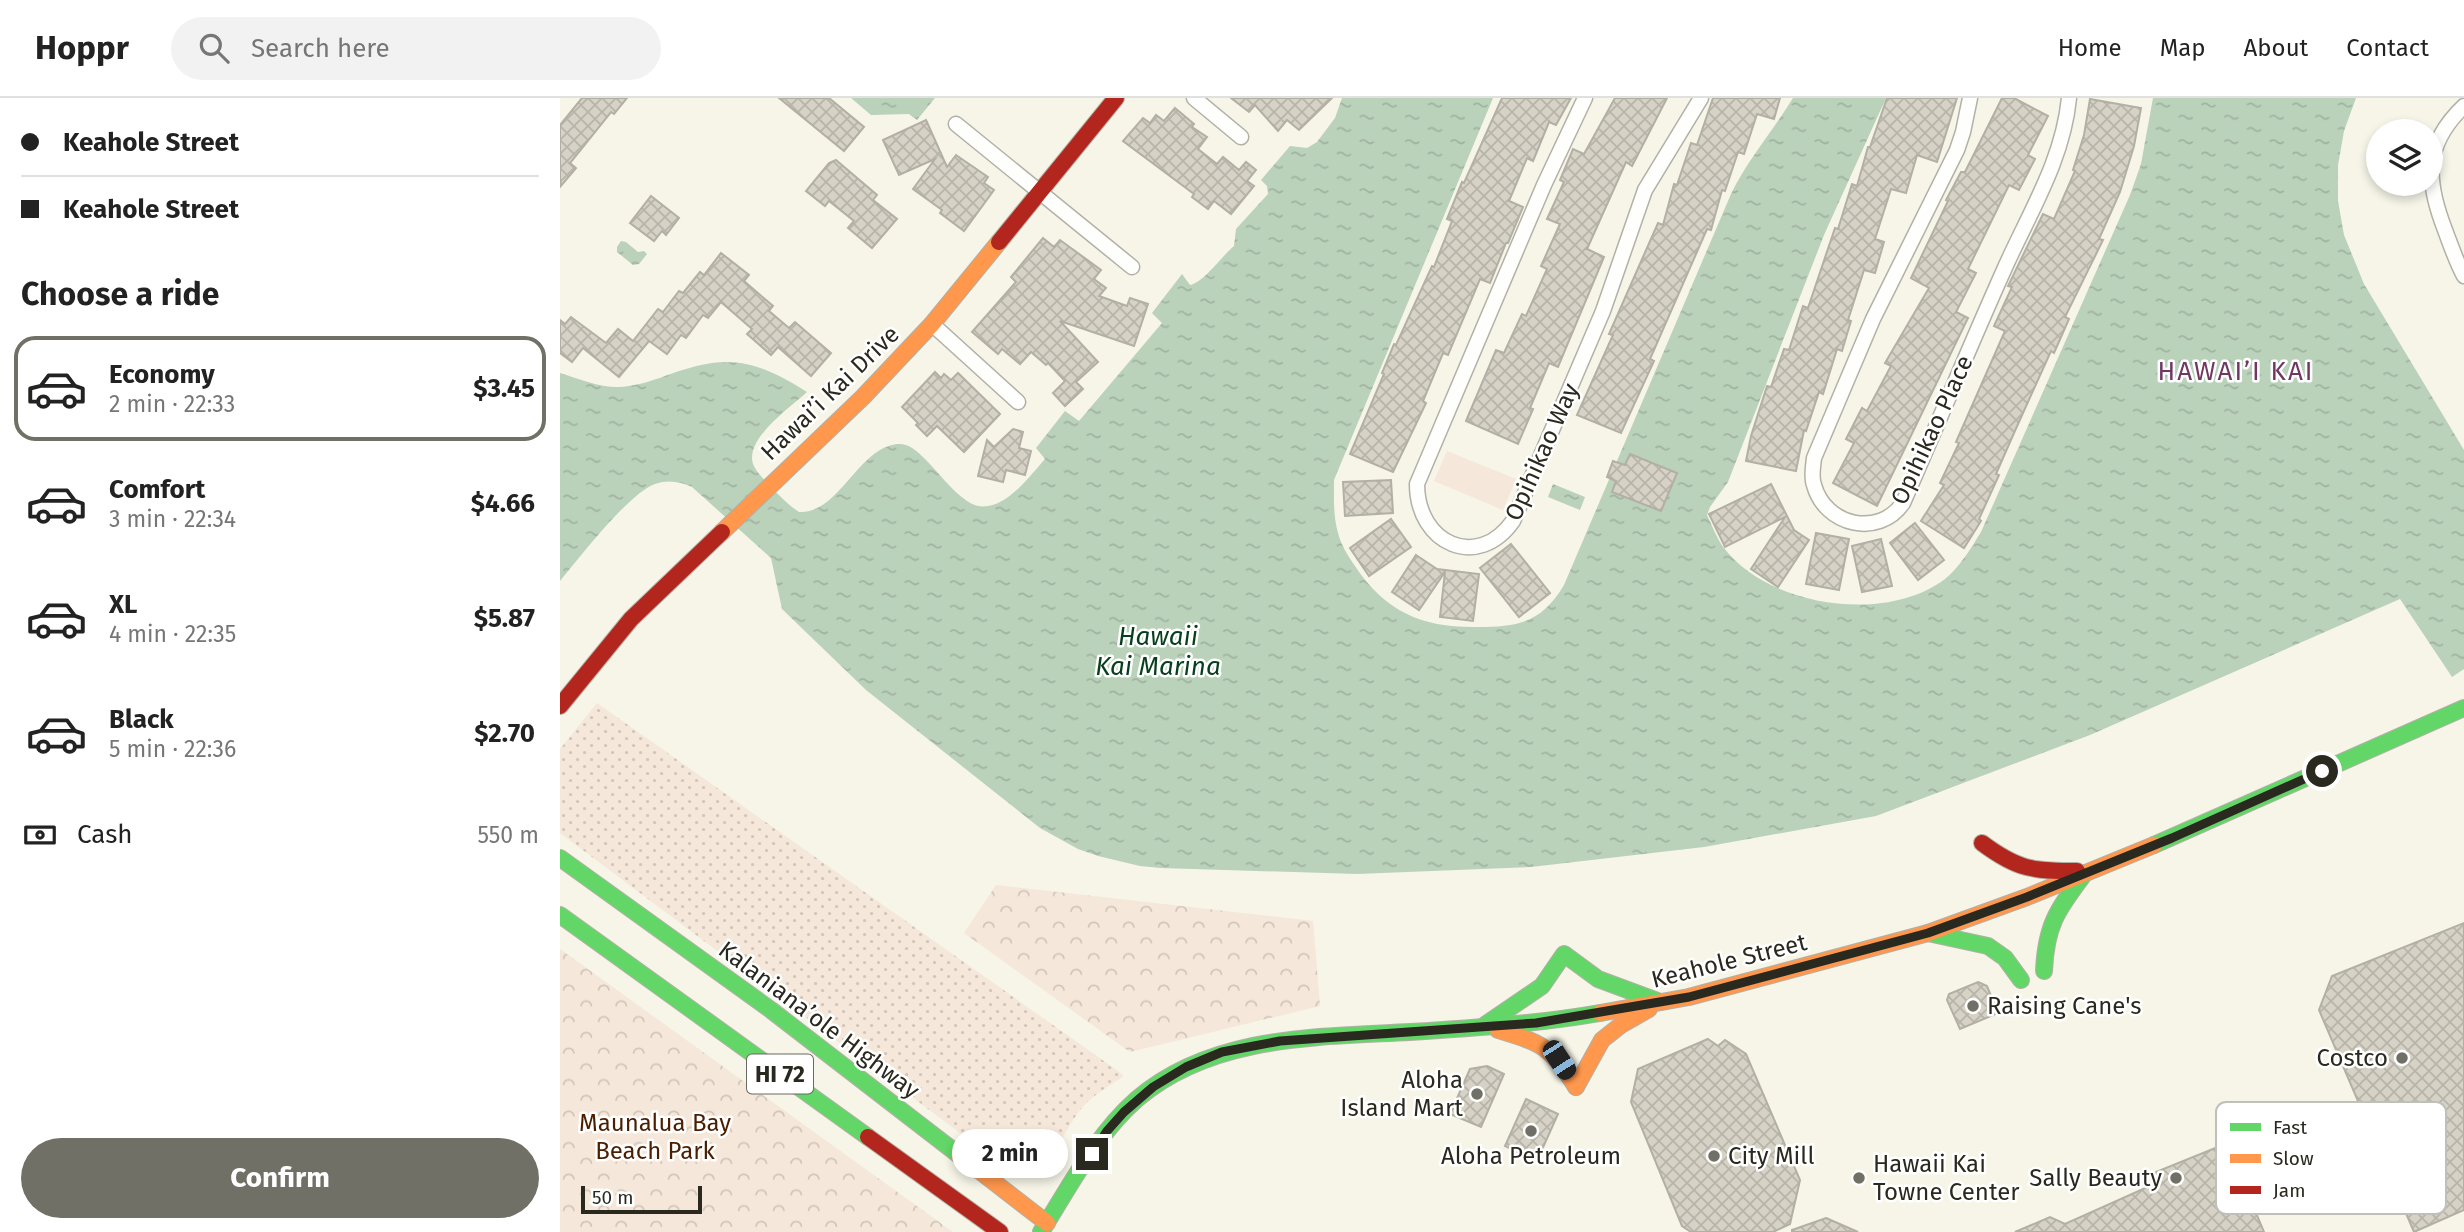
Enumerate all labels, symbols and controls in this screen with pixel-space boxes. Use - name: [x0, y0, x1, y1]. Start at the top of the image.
- search box: [171, 17, 661, 80]
- text: Hoppr: [35, 28, 129, 68]
- icon: search: [195, 29, 233, 67]
- text: Search here: [251, 33, 390, 64]
- text: Home: [2058, 34, 2122, 62]
- text: Map: [2160, 34, 2206, 62]
- text: About: [2244, 34, 2308, 62]
- text: Contact: [2346, 34, 2429, 62]
- map controls: [2366, 119, 2443, 196]
- button: layers: [2366, 119, 2443, 196]
- text: Keahole Street: [63, 127, 239, 158]
- text: Keahole Street: [63, 194, 239, 225]
- text: Choose a ride: [21, 275, 219, 313]
- street label: Hawai’i Kai Drive: [755, 320, 905, 466]
- street label: Opihikao Place: [1885, 351, 1979, 509]
- district label: HAWAI’I KAI: [2158, 356, 2315, 387]
- icon: car: [25, 357, 88, 420]
- text: Economy: [109, 359, 215, 390]
- text: $3.45: [473, 373, 535, 404]
- street label: Opihikao Way: [1499, 379, 1585, 525]
- text: 2 min · 22:33: [109, 390, 235, 418]
- icon: car: [25, 472, 88, 535]
- text: Comfort: [109, 474, 205, 505]
- text: $4.66: [471, 488, 535, 519]
- text: 3 min · 22:34: [109, 505, 236, 533]
- icon: car: [25, 587, 88, 650]
- text: XL: [109, 589, 137, 620]
- text: $5.87: [474, 603, 535, 634]
- text: 4 min · 22:35: [109, 620, 236, 648]
- water label: Hawaii Kai Marina: [1095, 621, 1221, 682]
- icon: car: [25, 702, 88, 765]
- text: Black: [109, 704, 174, 735]
- text: $2.70: [474, 718, 535, 749]
- text: 5 min · 22:36: [109, 735, 236, 763]
- route start: [2306, 755, 2338, 787]
- icon: cash: [21, 816, 59, 854]
- text: Cash: [77, 819, 133, 850]
- text: 550 m: [477, 821, 539, 849]
- street label: Keahole Street: [1648, 928, 1810, 994]
- street label: Kalaniana’ole Highway: [713, 935, 925, 1105]
- place label: Raising Cane's: [1987, 992, 2141, 1020]
- marker: Raising Cane's: [1965, 998, 1981, 1014]
- car: [1539, 1037, 1580, 1083]
- place label: Costco: [2317, 1044, 2388, 1072]
- marker: Costco: [2394, 1050, 2410, 1066]
- road number: HI 72: [747, 1054, 813, 1093]
- place label: Aloha Island Mart: [1340, 1066, 1463, 1122]
- marker: Aloha Island Mart: [1469, 1086, 1485, 1102]
- legend: [2216, 1102, 2446, 1214]
- park label: Maunalua Bay Beach Park: [579, 1109, 731, 1165]
- text: Fast: [2273, 1116, 2307, 1139]
- marker: Aloha Petroleum: [1523, 1123, 1539, 1139]
- callout: 2 min: [952, 1130, 1068, 1178]
- button: Confirm: [21, 1138, 539, 1218]
- route end: [1076, 1138, 1108, 1170]
- text: 2 min: [982, 1139, 1038, 1167]
- place label: Aloha Petroleum: [1441, 1142, 1621, 1170]
- place label: City Mill: [1728, 1142, 1814, 1170]
- text: Slow: [2273, 1147, 2314, 1170]
- marker: City Mill: [1706, 1148, 1722, 1164]
- place label: Hawaii Kai Towne Center: [1873, 1150, 2020, 1206]
- place label: Sally Beauty: [2029, 1164, 2162, 1192]
- marker: Hawaii Kai Towne Center: [1851, 1170, 1867, 1186]
- marker: Sally Beauty: [2168, 1170, 2184, 1186]
- text: Jam: [2273, 1179, 2305, 1202]
- scale bar: [581, 1183, 702, 1215]
- text: 50 m: [592, 1186, 633, 1209]

